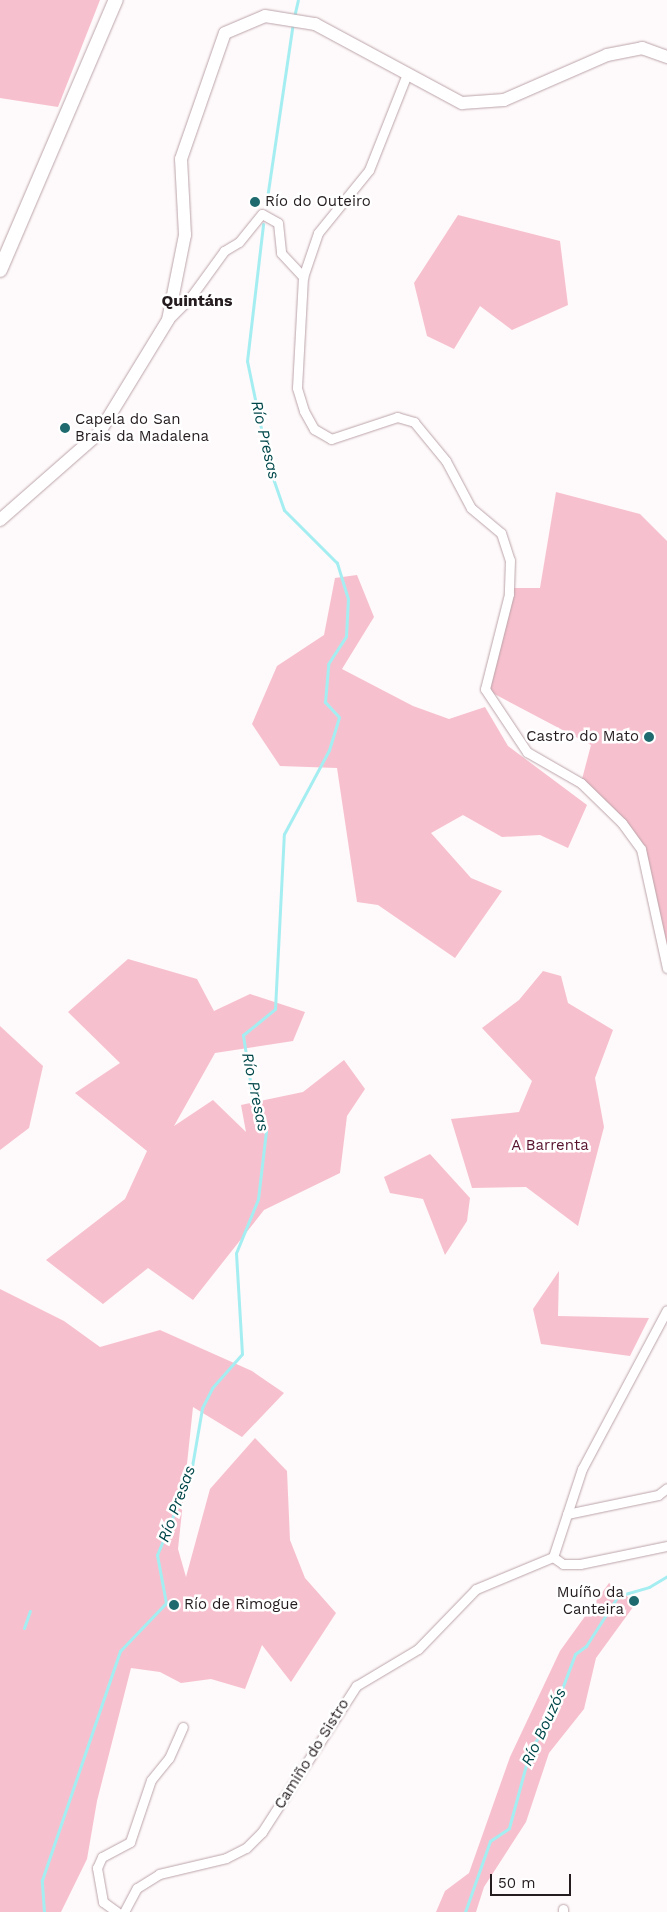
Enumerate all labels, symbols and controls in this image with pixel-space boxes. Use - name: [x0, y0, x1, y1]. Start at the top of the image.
- place label: Río do Outeiro: [265, 193, 371, 211]
- marker: Río do Outeiro: [249, 196, 261, 208]
- district label: Quintáns: [161, 291, 233, 311]
- water label: Río Presas: [247, 399, 283, 481]
- place label: Capela do San Brais da Madalena: [75, 410, 209, 445]
- marker: Capela do San Brais da Madalena: [59, 422, 71, 434]
- place label: Castro do Mato: [526, 728, 639, 746]
- marker: Castro do Mato: [643, 731, 655, 743]
- water label: Río Presas: [237, 1051, 273, 1133]
- park label: A Barrenta: [511, 1137, 589, 1155]
- water label: Río Presas: [154, 1463, 200, 1545]
- place label: Muíño da Canteira: [557, 1583, 624, 1618]
- marker: Muíño da Canteira: [628, 1595, 640, 1607]
- place label: Río de Rimogue: [184, 1596, 298, 1614]
- marker: Río de Rimogue: [168, 1599, 180, 1611]
- water label: Río Bouzós: [518, 1685, 570, 1769]
- street label: Camiño do Sistro: [271, 1696, 353, 1812]
- scale bar: [492, 1864, 573, 1896]
- text: 50 m: [498, 1874, 535, 1892]

